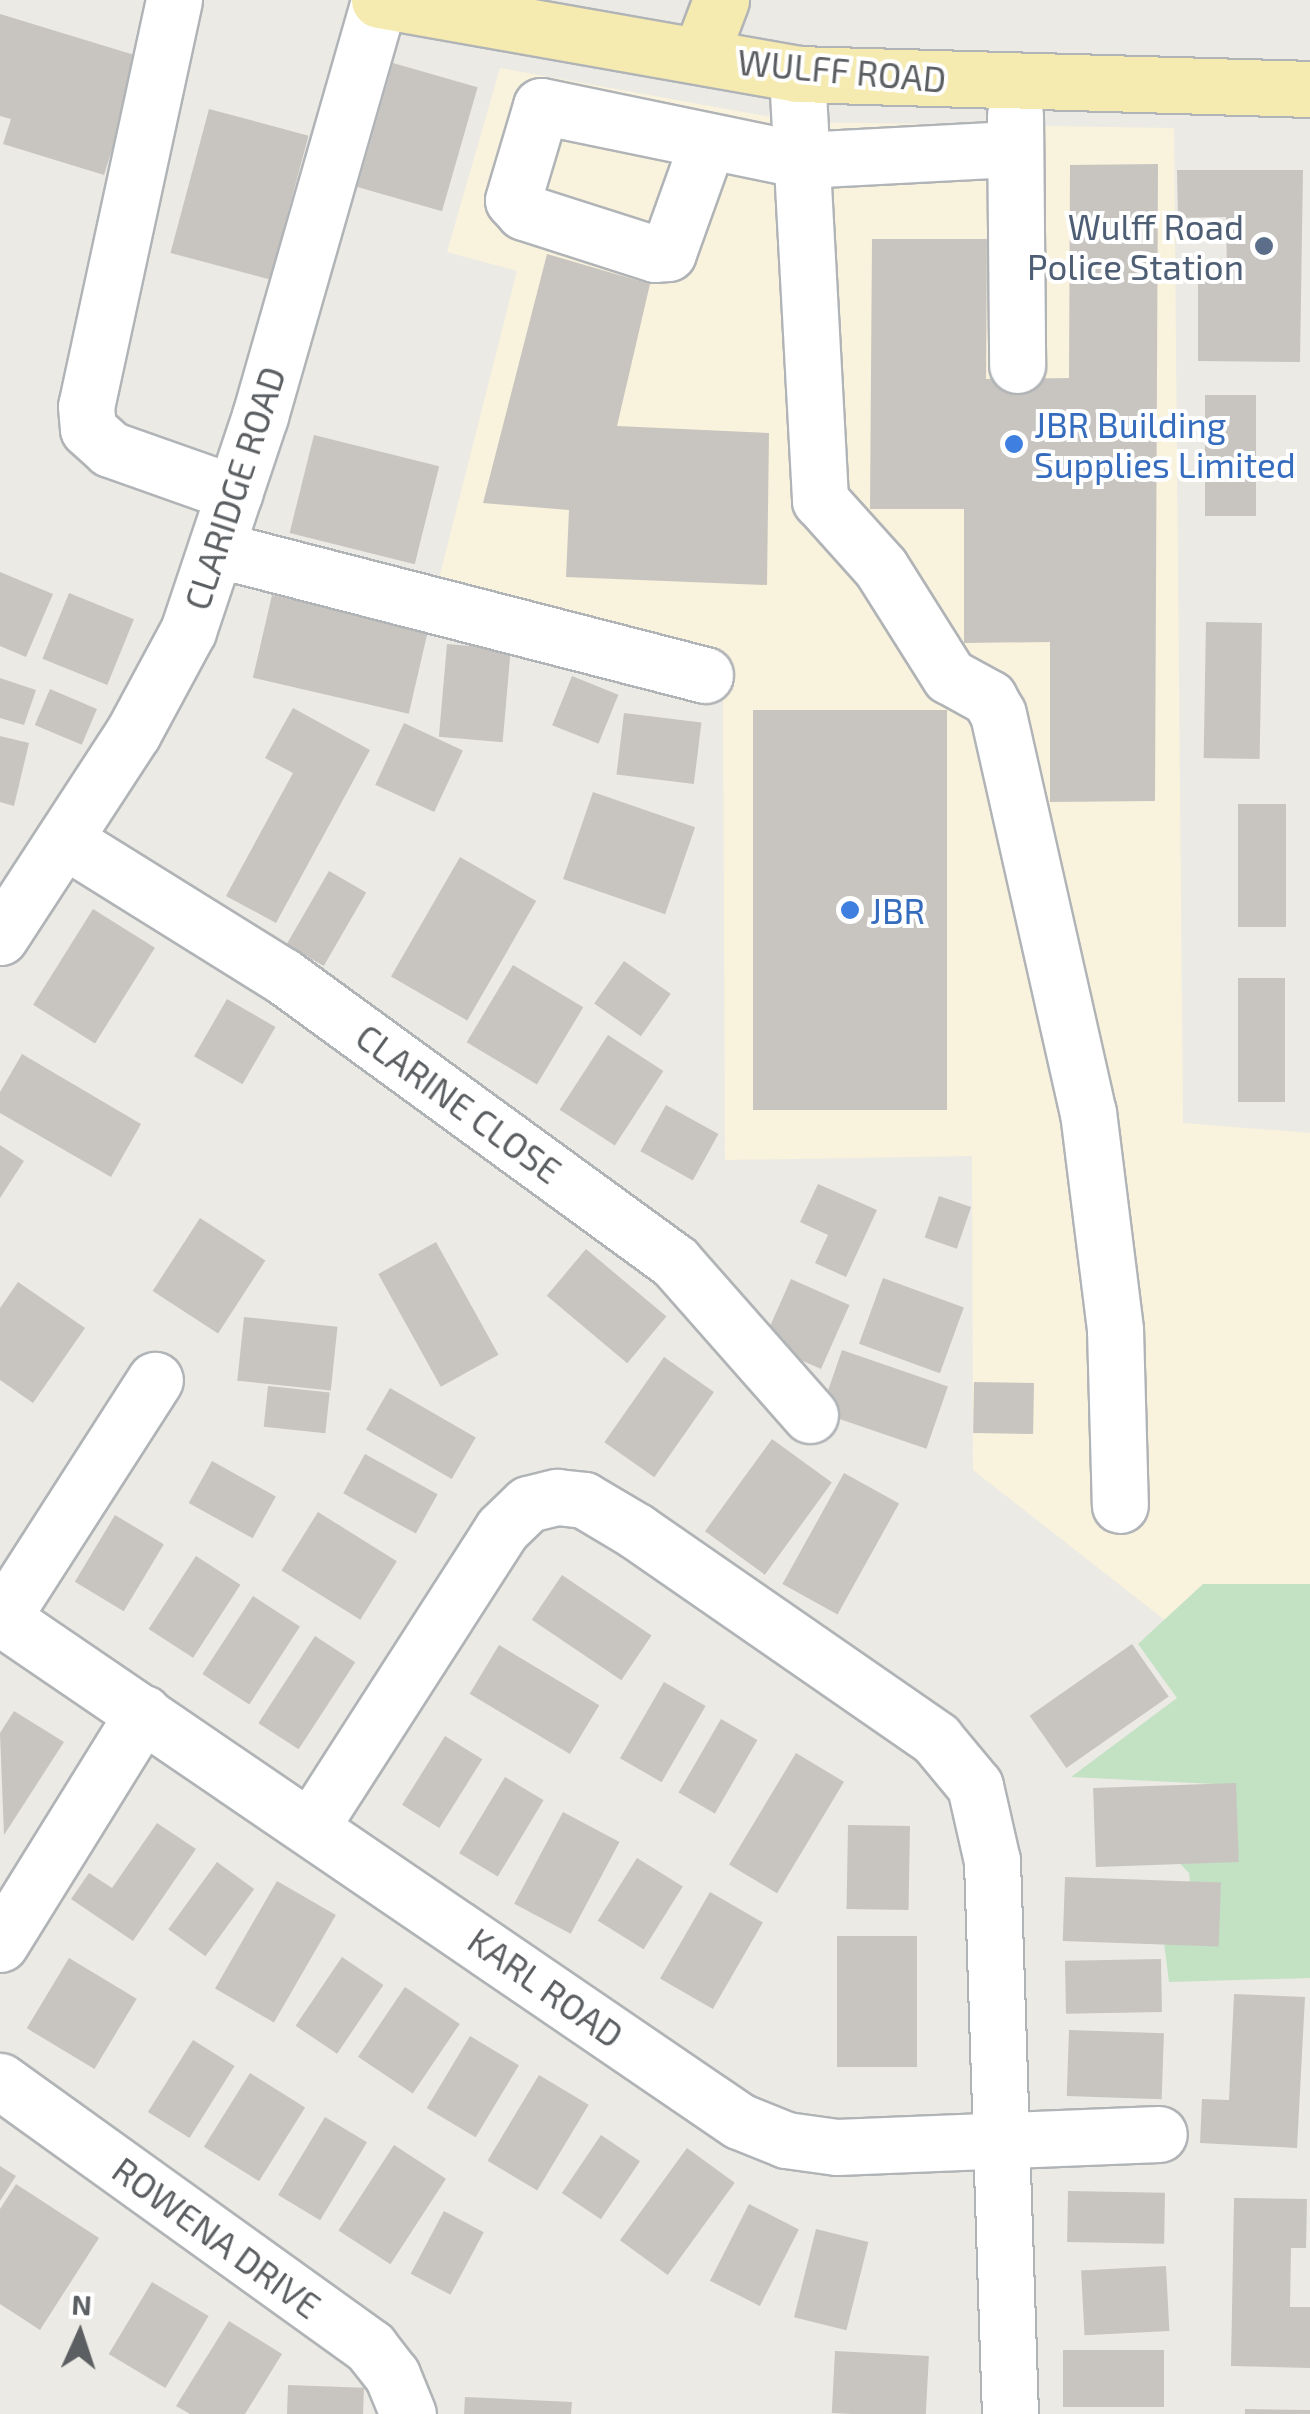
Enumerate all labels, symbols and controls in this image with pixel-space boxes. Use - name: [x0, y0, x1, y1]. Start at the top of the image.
- street label: WULFF ROAD: [736, 40, 948, 100]
- place label: Wulff Road Police Station: [1027, 205, 1244, 287]
- marker: Wulff Road Police Station: [1253, 235, 1275, 257]
- street label: CLARIDGE ROAD: [175, 361, 293, 615]
- place label: JBR Building Supplies Limited: [1034, 403, 1296, 485]
- marker: JBR Building Supplies Limited: [1003, 433, 1025, 455]
- place label: JBR: [870, 889, 925, 931]
- marker: JBR: [839, 899, 861, 921]
- street label: CLARINE CLOSE: [349, 1015, 569, 1191]
- street label: KARL ROAD: [460, 1918, 632, 2056]
- street label: ROWENA DRIVE: [105, 2147, 329, 2327]
- north arrow: [30, 2284, 130, 2384]
- text: N: [71, 2287, 93, 2322]

